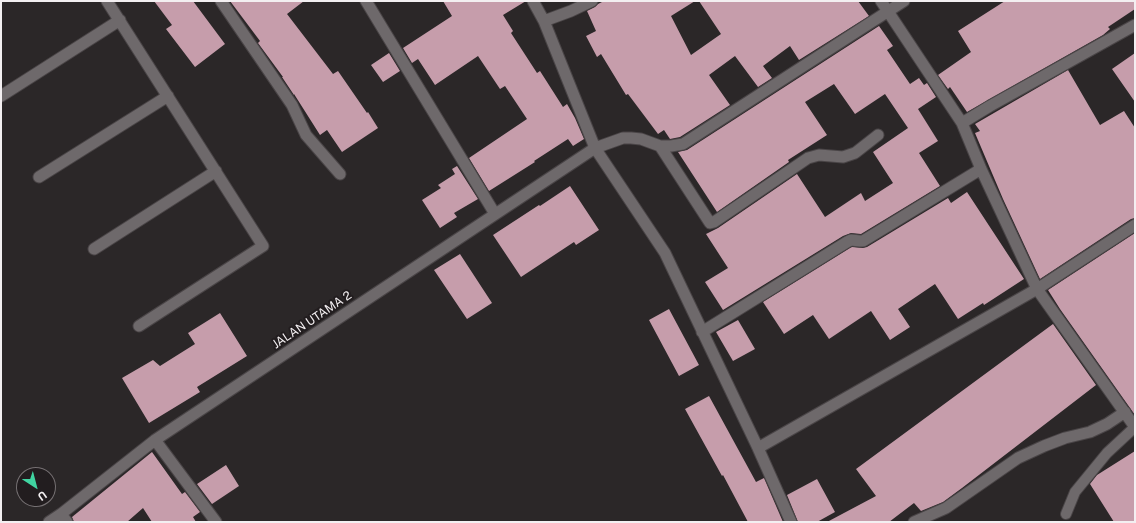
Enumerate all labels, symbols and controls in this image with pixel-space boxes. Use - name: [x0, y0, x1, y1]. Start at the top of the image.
- street label: JALAN UTAMA 2: [270, 288, 354, 352]
- north arrow: [16, 467, 56, 507]
- text: U: [36, 489, 49, 503]

